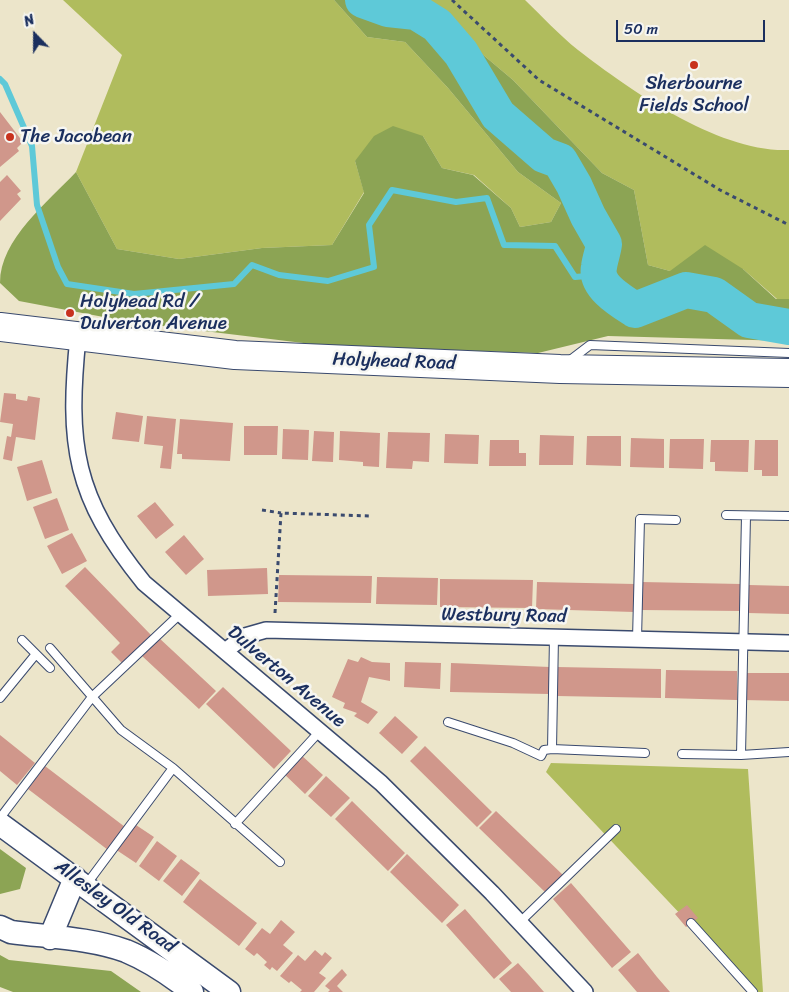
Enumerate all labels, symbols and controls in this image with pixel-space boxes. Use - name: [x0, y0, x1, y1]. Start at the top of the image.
- text: N: [20, 7, 38, 34]
- north arrow: [10, 10, 60, 60]
- scale bar: [619, 10, 768, 42]
- text: 50 m: [624, 16, 658, 42]
- marker: Sherbourne Fields School: [688, 59, 700, 71]
- place label: Sherbourne Fields School: [639, 73, 749, 117]
- place label: The Jacobean: [20, 126, 132, 148]
- marker: The Jacobean: [4, 131, 16, 143]
- place label: Holyhead Rd / Dulverton Avenue: [80, 291, 227, 335]
- marker: Holyhead Rd / Dulverton Avenue: [64, 307, 76, 319]
- street label: Holyhead Road: [332, 348, 456, 376]
- street label: Westbury Road: [441, 604, 567, 628]
- street label: Dulverton Avenue: [222, 621, 350, 733]
- street label: Allesley Old Road: [50, 855, 180, 959]

